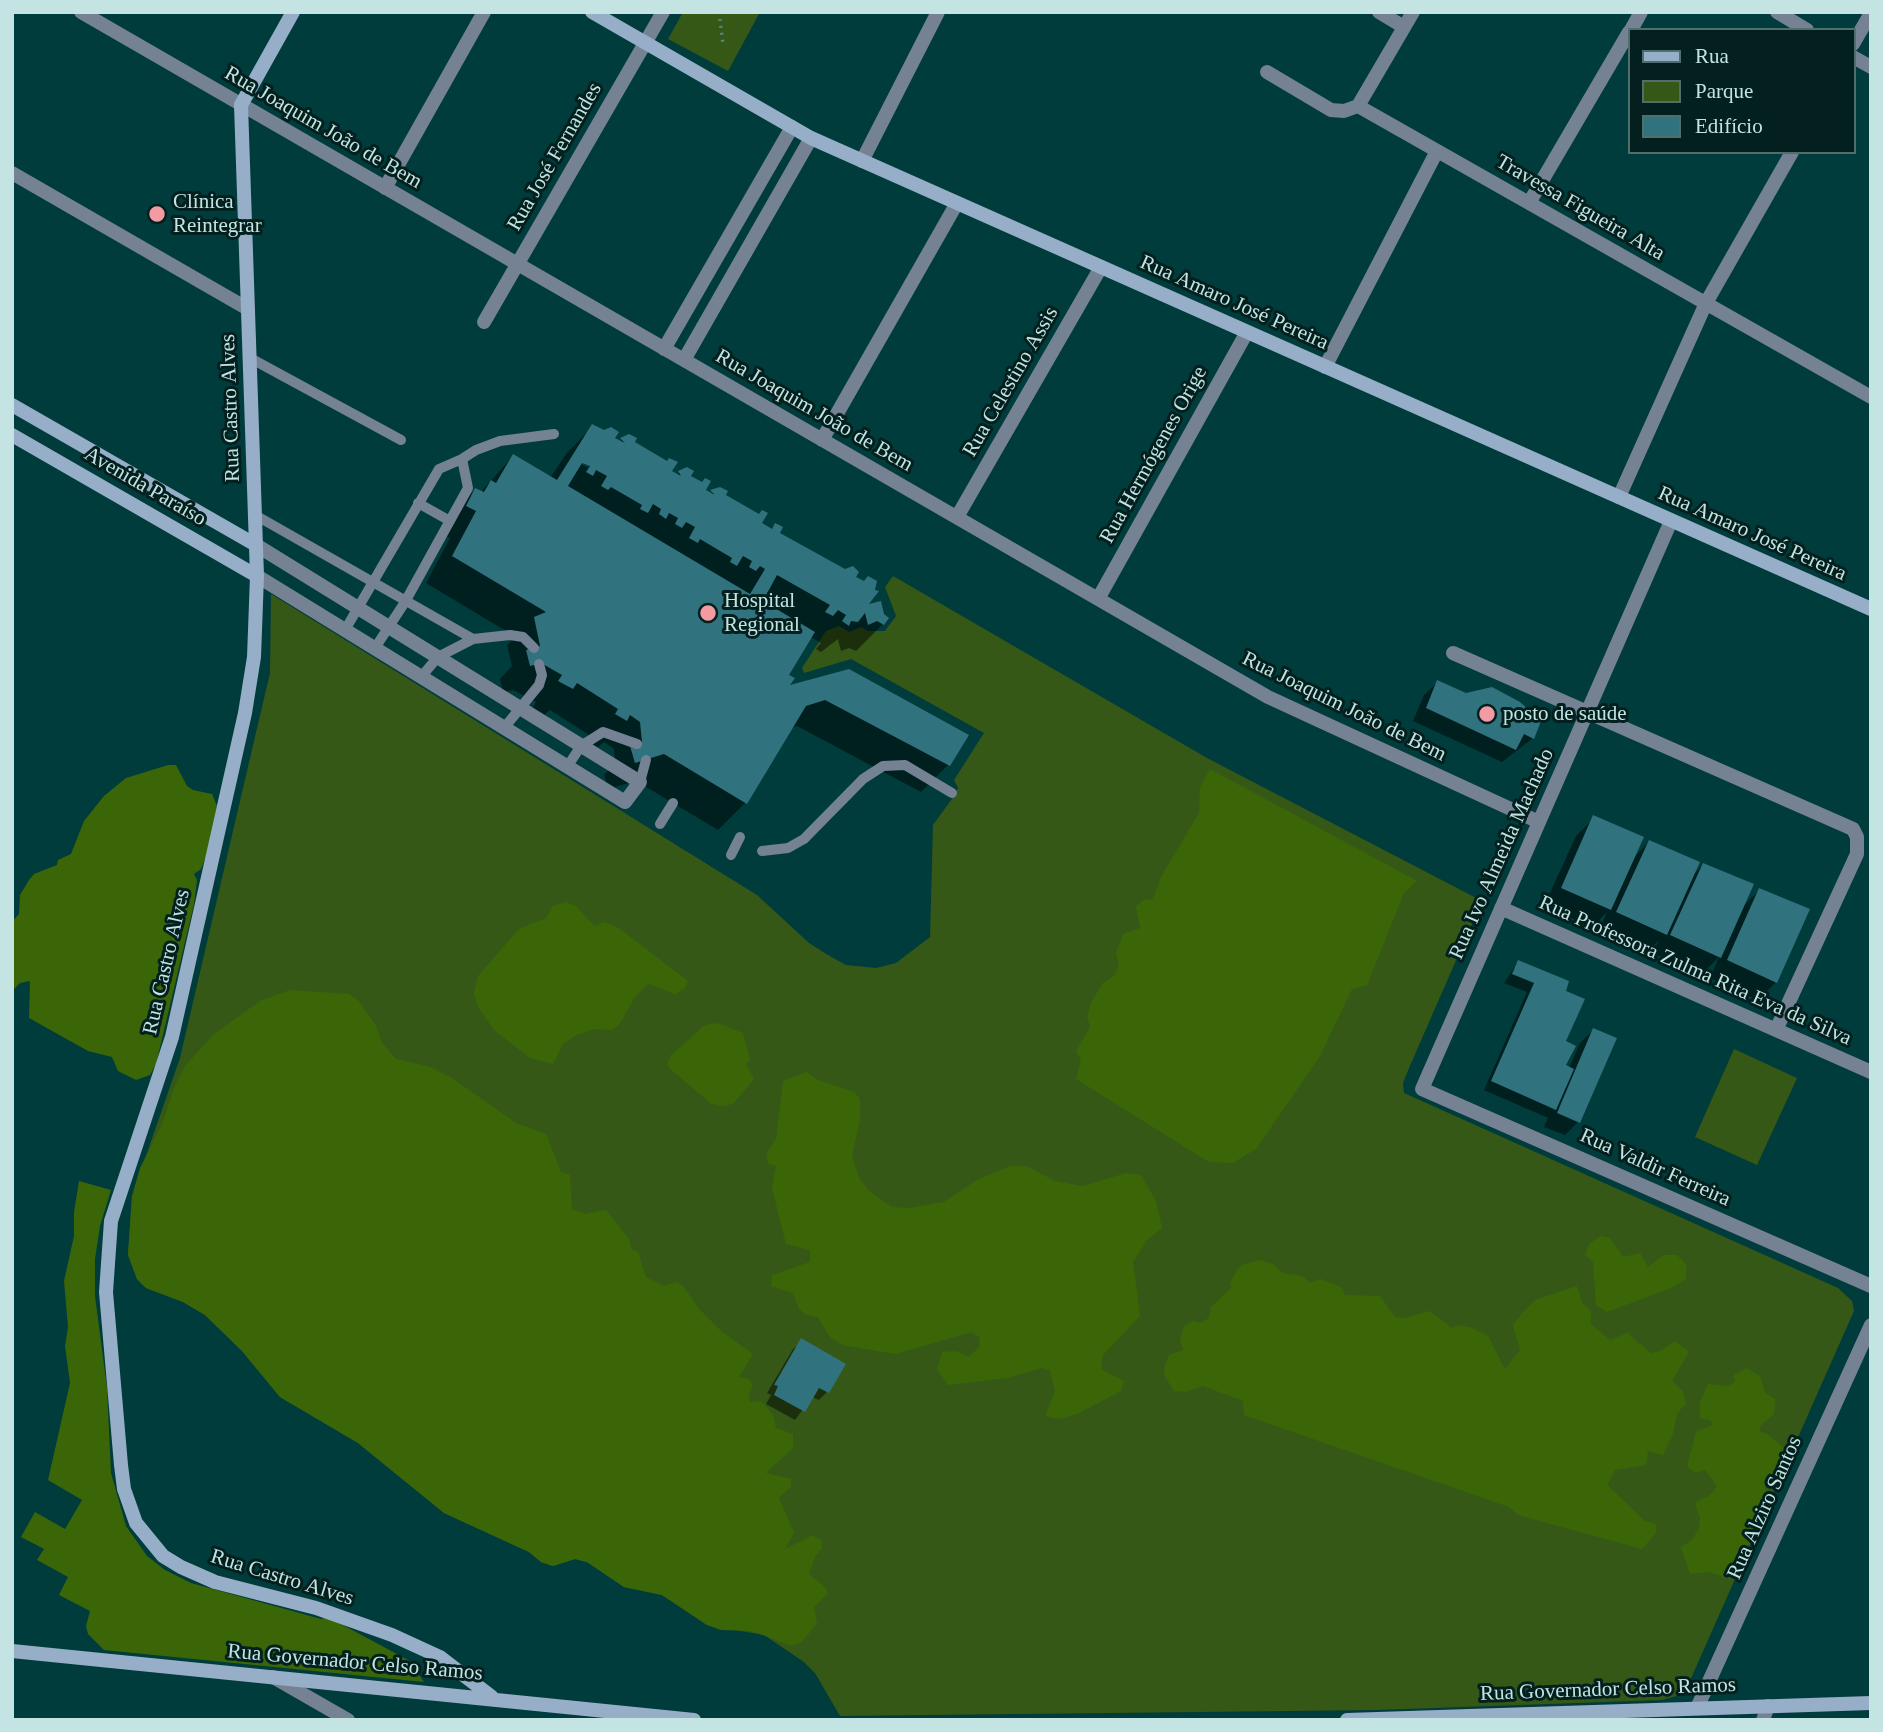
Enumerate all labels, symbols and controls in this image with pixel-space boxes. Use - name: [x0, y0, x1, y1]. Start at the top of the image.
- legend: [1628, 28, 1855, 154]
- text: Rua: [1695, 44, 1729, 68]
- street label: Rua Joaquim João de Bem: [220, 61, 426, 195]
- street label: Rua José Fernandes: [502, 78, 608, 236]
- text: Parque: [1695, 79, 1753, 103]
- text: Edifício: [1695, 114, 1763, 138]
- street label: Travessa Figueira Alta: [1491, 149, 1669, 267]
- place label: Clínica Reintegrar: [173, 189, 262, 239]
- marker: Clínica Reintegrar: [147, 204, 167, 224]
- street label: Rua Amaro José Pereira: [1136, 250, 1332, 356]
- street label: Rua Celestino Assis: [958, 302, 1064, 462]
- street label: Rua Castro Alves: [216, 334, 246, 482]
- street label: Rua Joaquim João de Bem: [711, 344, 917, 478]
- street label: Rua Hermógenes Orige: [1095, 362, 1213, 548]
- street label: Avenida Paraíso: [80, 442, 210, 532]
- street label: Rua Amaro José Pereira: [1654, 481, 1850, 587]
- place label: Hospital Regional: [724, 588, 800, 638]
- marker: Hospital Regional: [698, 603, 718, 623]
- street label: Rua Joaquim João de Bem: [1238, 647, 1450, 767]
- place label: posto de saúde: [1503, 701, 1627, 727]
- marker: posto de saúde: [1477, 704, 1497, 724]
- street label: Rua Ivo Almeida Machado: [1444, 745, 1560, 963]
- street label: Rua Castro Alves: [138, 887, 196, 1037]
- street label: Rua Professora Zulma Rita Eva da Silva: [1535, 890, 1855, 1052]
- street label: Rua Valdir Ferreira: [1576, 1124, 1734, 1212]
- street label: Rua Alziro Santos: [1722, 1433, 1808, 1583]
- street label: Rua Castro Alves: [207, 1544, 357, 1612]
- street label: Rua Governador Celso Ramos: [226, 1639, 484, 1687]
- street label: Rua Governador Celso Ramos: [1480, 1673, 1736, 1707]

